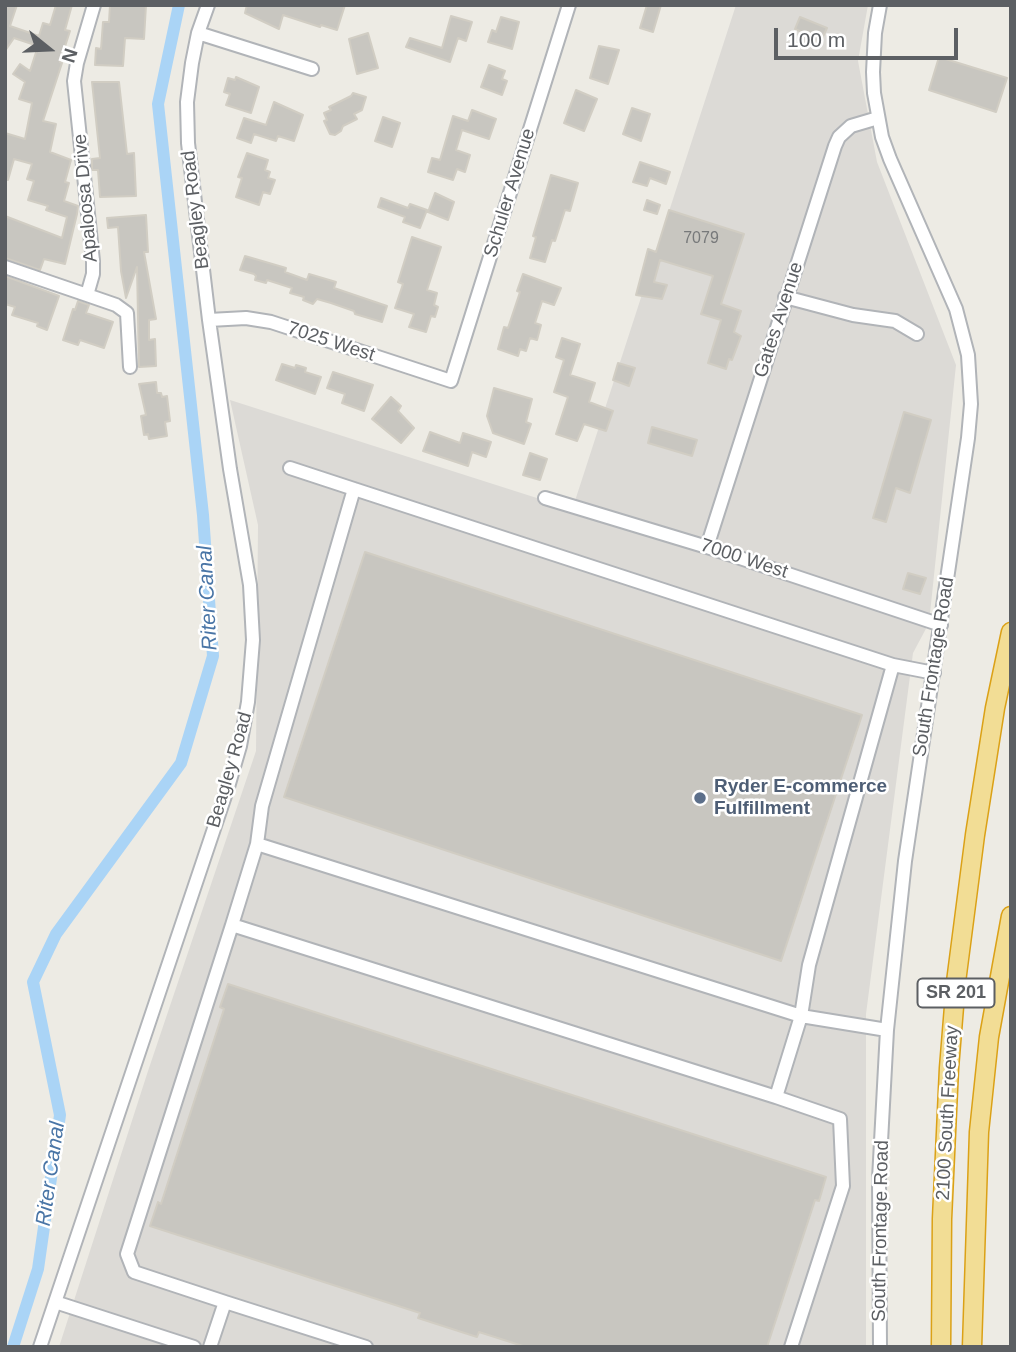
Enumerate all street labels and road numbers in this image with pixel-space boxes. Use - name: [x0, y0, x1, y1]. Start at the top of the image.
- street label: Schuler Avenue: [480, 126, 540, 260]
- street label: Apaloosa Drive: [69, 133, 103, 263]
- street label: Beagley Road: [177, 149, 215, 271]
- street label: Gates Avenue: [750, 259, 808, 381]
- street label: 7025 West: [284, 317, 378, 367]
- street label: 7000 West: [697, 534, 791, 584]
- street label: South Frontage Road: [909, 575, 959, 759]
- street label: Beagley Road: [203, 709, 257, 831]
- road number: SR 201: [918, 978, 995, 1008]
- street label: 2100 South Freeway: [932, 1025, 964, 1201]
- street label: South Frontage Road: [868, 1140, 894, 1322]

